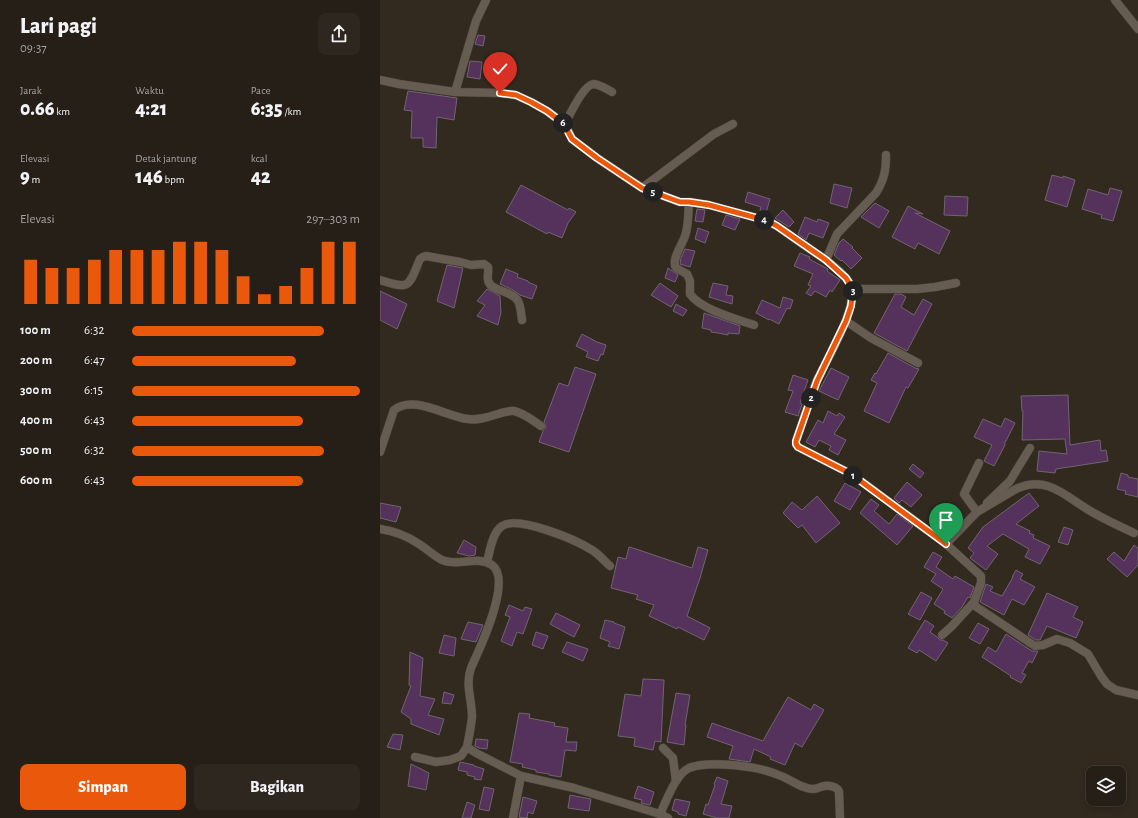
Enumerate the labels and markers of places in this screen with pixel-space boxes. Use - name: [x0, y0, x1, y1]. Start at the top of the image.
- pin: [483, 52, 517, 93]
- pin: 6: [553, 113, 573, 133]
- pin: 5: [643, 182, 663, 202]
- pin: 4: [754, 210, 774, 230]
- pin: 3: [843, 281, 863, 301]
- pin: 2: [801, 388, 821, 408]
- pin: 1: [843, 466, 863, 486]
- pin: [929, 503, 963, 544]

